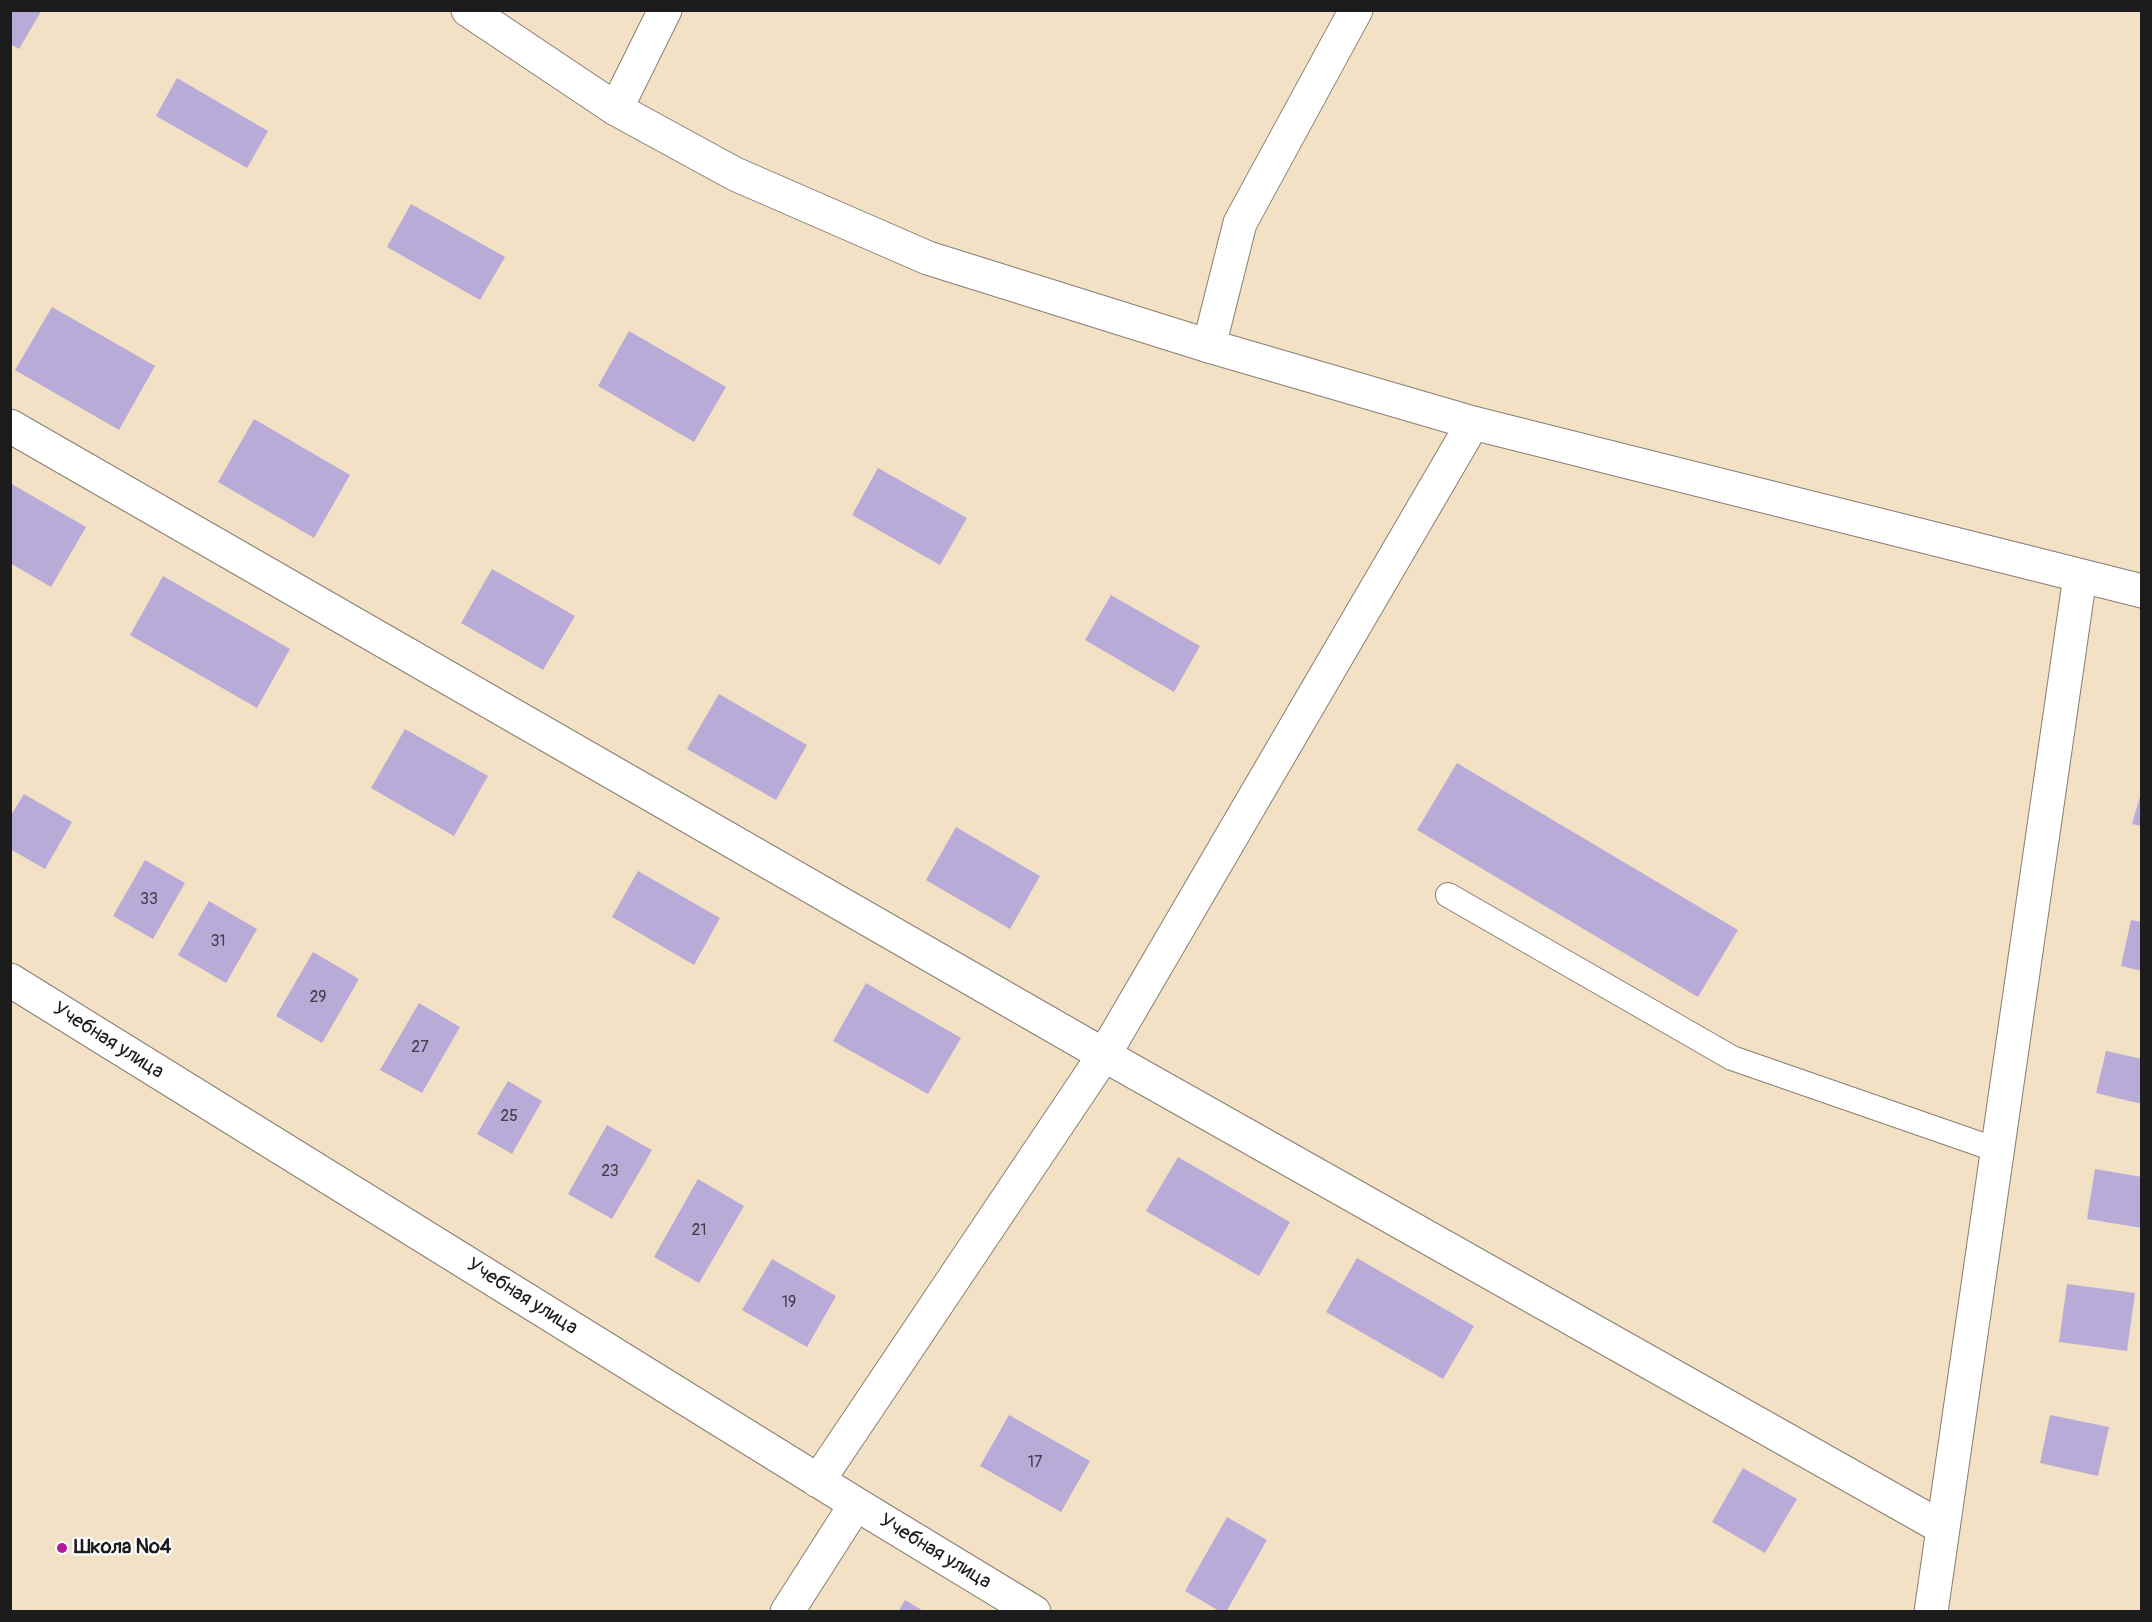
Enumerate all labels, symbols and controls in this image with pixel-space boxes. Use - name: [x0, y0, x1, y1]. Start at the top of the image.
- house number: 33: [140, 890, 158, 910]
- house number: 31: [210, 932, 226, 952]
- house number: 29: [309, 988, 327, 1008]
- street label: Учебная улица: [48, 997, 168, 1085]
- house number: 27: [411, 1038, 429, 1058]
- house number: 25: [500, 1107, 518, 1127]
- house number: 23: [601, 1162, 619, 1182]
- house number: 21: [691, 1221, 707, 1241]
- street label: Учебная улица: [462, 1253, 582, 1341]
- house number: 19: [782, 1293, 796, 1313]
- house number: 17: [1028, 1453, 1042, 1473]
- street label: Учебная улица: [875, 1509, 995, 1595]
- place label: Школа №4: [74, 1536, 171, 1560]
- marker: Школа №4: [55, 1541, 69, 1555]

